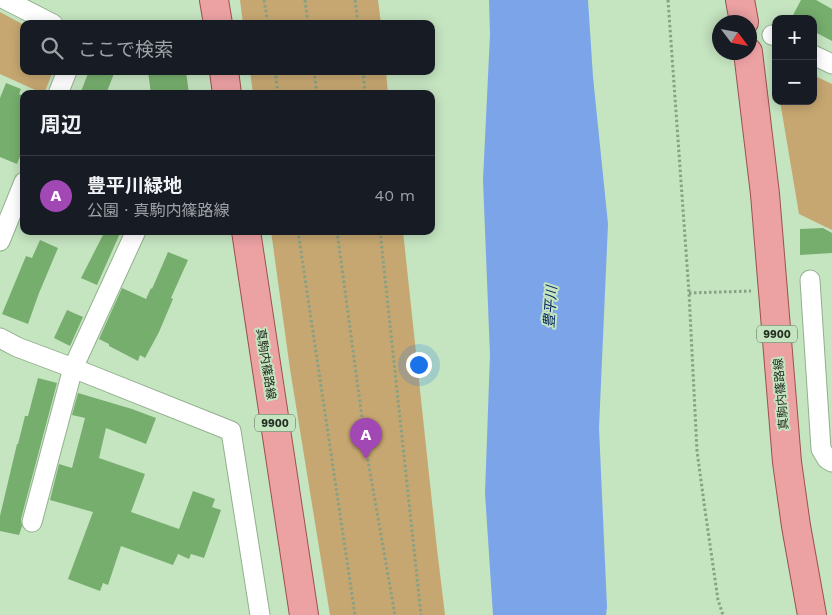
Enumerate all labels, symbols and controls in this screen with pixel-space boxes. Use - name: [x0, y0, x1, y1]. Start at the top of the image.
- north arrow: [712, 15, 757, 60]
- map controls: [772, 15, 817, 105]
- button: +: [772, 15, 817, 60]
- search box: [20, 20, 435, 75]
- icon: search: [38, 34, 66, 62]
- text: ここで検索: [78, 38, 173, 61]
- button: −: [772, 60, 817, 105]
- text: 周辺: [40, 112, 82, 137]
- text: 豊平川緑地: [87, 174, 182, 197]
- text: A: [51, 186, 61, 205]
- text: 40 m: [375, 186, 415, 205]
- text: 公園 · 真駒内篠路線: [87, 201, 230, 220]
- water label: 豊平川: [541, 283, 560, 329]
- road number: 9900: [757, 326, 797, 342]
- street label: 真駒内篠路線: [253, 327, 279, 401]
- your location: [406, 352, 432, 378]
- street label: 真駒内篠路線: [771, 358, 791, 430]
- road number: 9900: [255, 414, 295, 432]
- pin: A: [350, 418, 382, 459]

